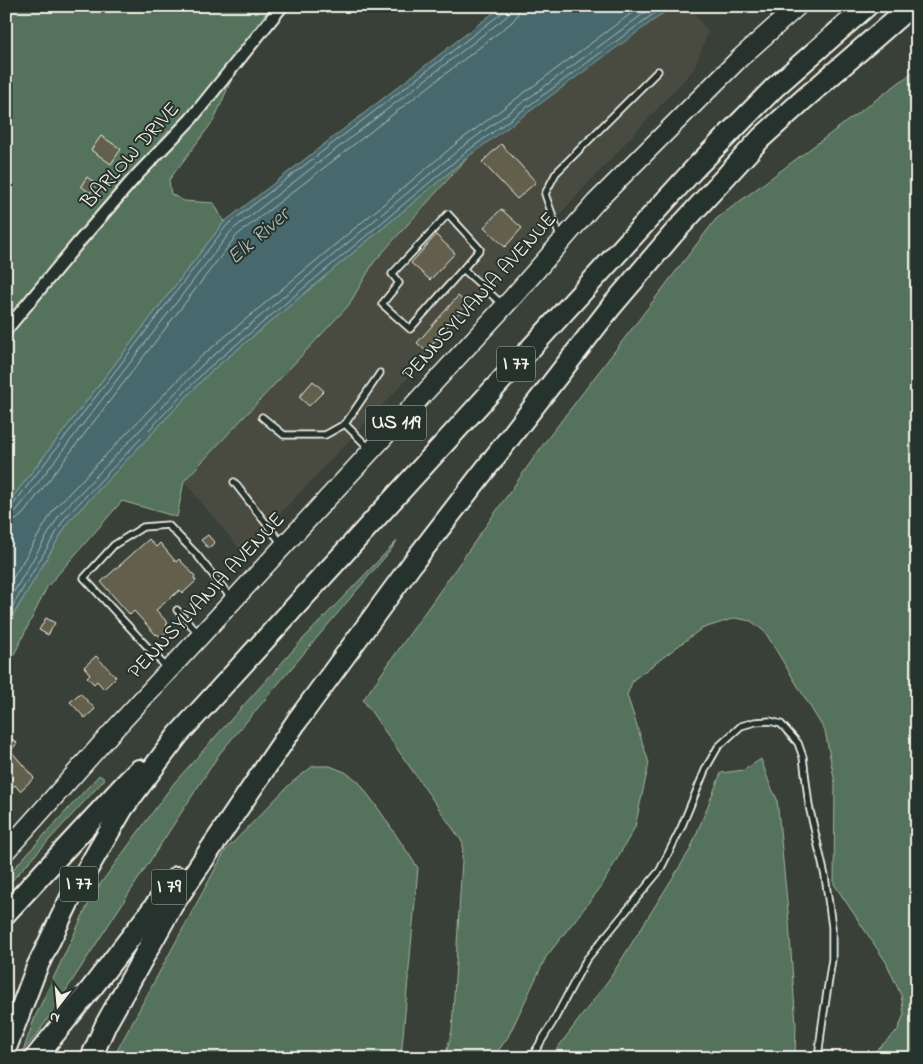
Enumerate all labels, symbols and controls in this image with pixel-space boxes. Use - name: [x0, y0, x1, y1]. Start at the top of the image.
- street label: BARLOW DRIVE: [74, 96, 187, 217]
- water label: Elk River: [221, 199, 300, 273]
- street label: PENNSYLVANIA AVENUE: [396, 206, 564, 388]
- road number: I 77: [497, 346, 535, 382]
- road number: US 119: [366, 406, 426, 440]
- street label: PENNSYLVANIA AVENUE: [121, 506, 293, 686]
- road number: I 77: [60, 866, 98, 902]
- road number: I 79: [152, 870, 186, 904]
- north arrow: [32, 982, 82, 1032]
- text: N: [47, 1006, 62, 1028]

